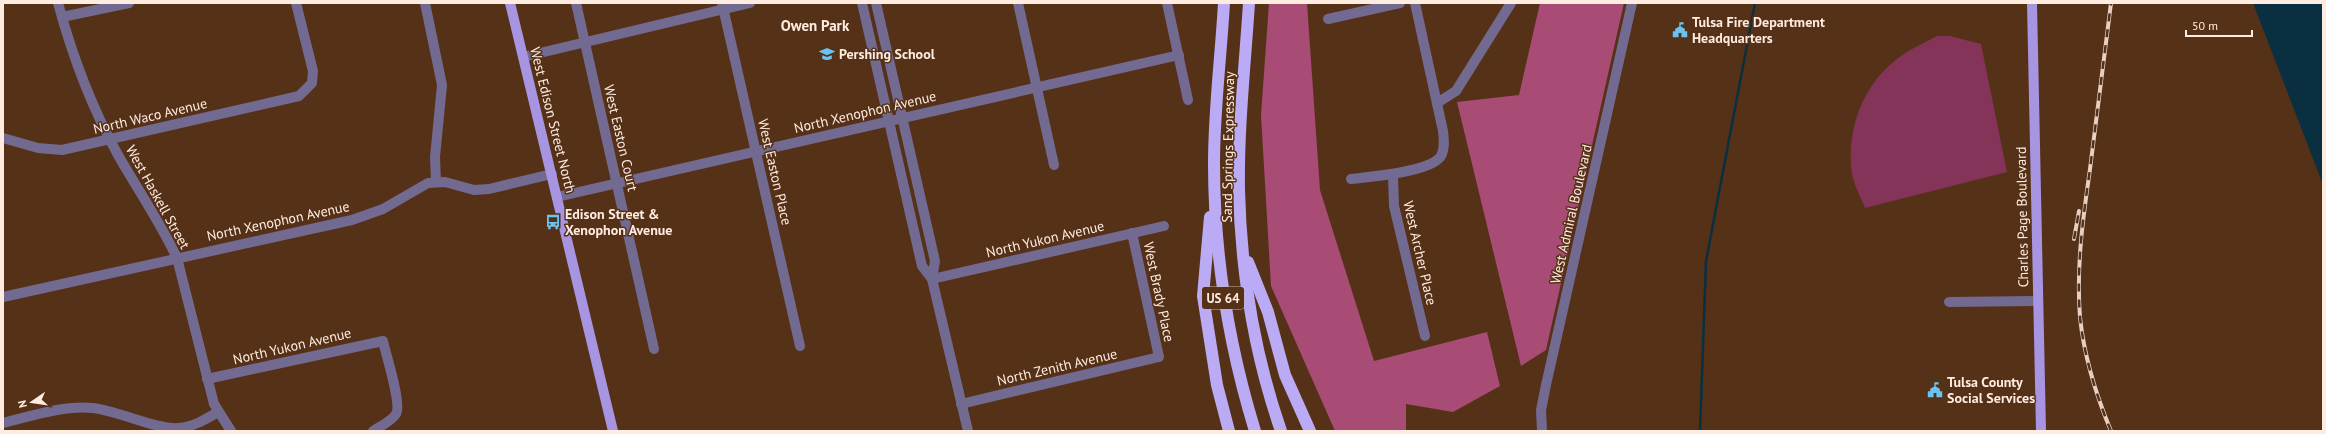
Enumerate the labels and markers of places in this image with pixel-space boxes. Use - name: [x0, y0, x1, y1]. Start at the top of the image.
- place label: Tulsa Fire Department Headquarters: [1692, 13, 1825, 47]
- public building icon: Tulsa Fire Department Headquarters: [1671, 21, 1689, 39]
- school or university icon: Pershing School: [818, 45, 836, 63]
- place label: Pershing School: [839, 45, 936, 63]
- place label: Edison Street & Xenophon Avenue: [565, 205, 672, 239]
- bus stop icon: Edison Street & Xenophon Avenue: [544, 213, 562, 231]
- place label: Tulsa County Social Services: [1947, 373, 2035, 407]
- public building icon: Tulsa County Social Services: [1926, 381, 1944, 399]

